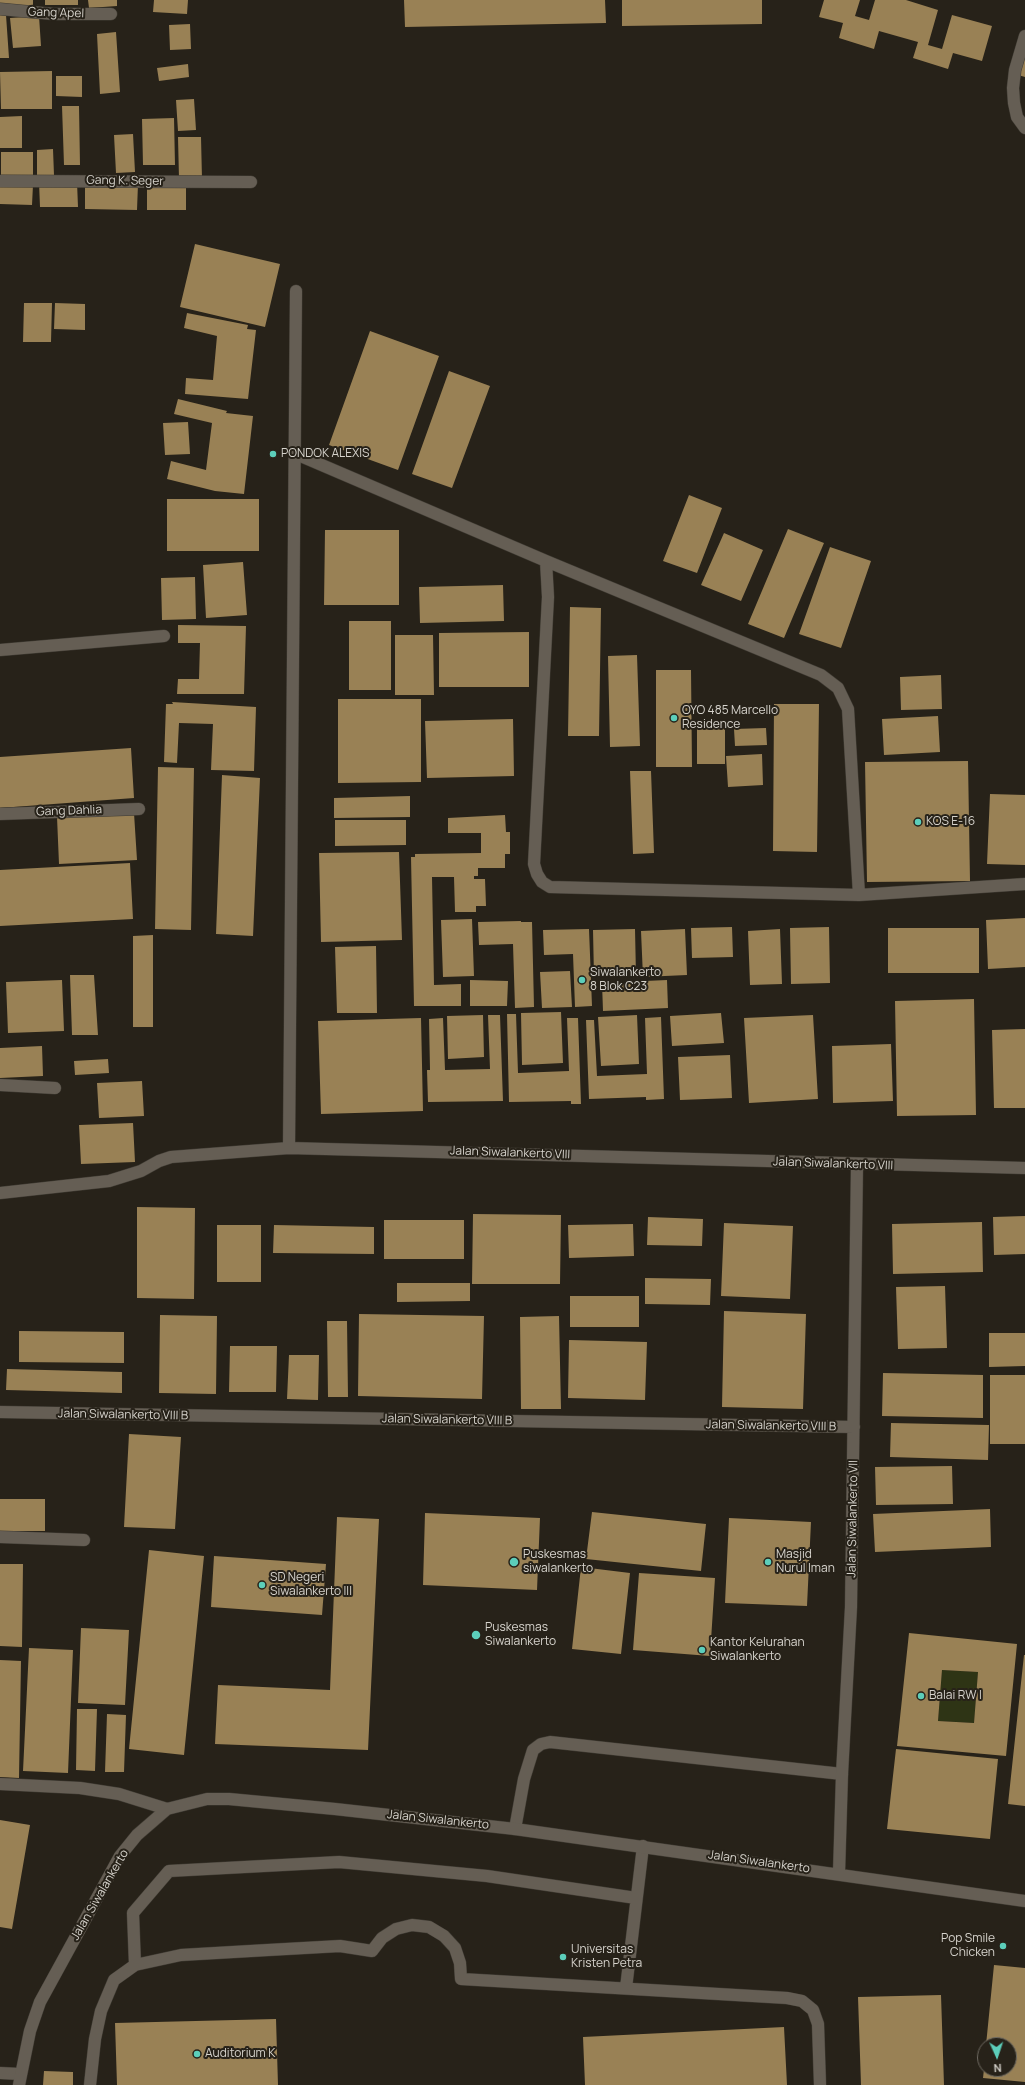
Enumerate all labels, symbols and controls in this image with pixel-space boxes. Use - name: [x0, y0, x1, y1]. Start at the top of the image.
- street label: Gang Apel: [28, 5, 84, 21]
- street label: Gang K. Seger: [86, 173, 164, 189]
- place label: PONDOK ALEXIS: [281, 447, 369, 461]
- marker: PONDOK ALEXIS: [268, 449, 278, 459]
- place label: OYO 485 Marcello Residence: [682, 704, 778, 732]
- marker: OYO 485 Marcello Residence: [669, 713, 679, 723]
- street label: Gang Dahlia: [36, 803, 102, 819]
- place label: KOS E-16: [926, 815, 975, 829]
- marker: KOS E-16: [913, 817, 923, 827]
- place label: Siwalankerto 8 Blok C23: [590, 966, 661, 994]
- marker: Siwalankerto 8 Blok C23: [577, 975, 587, 985]
- street label: Jalan Siwalankerto VIII: [450, 1144, 570, 1162]
- street label: Jalan Siwalankerto VIII: [773, 1155, 893, 1173]
- street label: Jalan Siwalankerto VIII B: [58, 1407, 188, 1423]
- street label: Jalan Siwalankerto VIII B: [382, 1412, 512, 1428]
- street label: Jalan Siwalankerto VIII B: [706, 1418, 836, 1434]
- street label: Jalan Siwalankerto VII: [845, 1460, 861, 1578]
- place label: Puskesmas siwalankerto: [523, 1548, 593, 1576]
- place label: Masjid Nurul Iman: [776, 1548, 835, 1576]
- marker: Puskesmas siwalankerto: [508, 1556, 520, 1568]
- marker: Masjid Nurul Iman: [763, 1557, 773, 1567]
- place label: SD Negeri Siwalankerto III: [270, 1571, 352, 1599]
- marker: SD Negeri Siwalankerto III: [257, 1580, 267, 1590]
- place label: Puskesmas Siwalankerto: [485, 1621, 556, 1649]
- marker: Puskesmas Siwalankerto: [470, 1629, 482, 1641]
- place label: Kantor Kelurahan Siwalankerto: [710, 1636, 805, 1664]
- marker: Kantor Kelurahan Siwalankerto: [697, 1645, 707, 1655]
- place label: Balai RW I: [929, 1689, 982, 1703]
- marker: Balai RW I: [916, 1691, 926, 1701]
- street label: Jalan Siwalankerto: [386, 1807, 490, 1833]
- street label: Jalan Siwalankerto: [68, 1847, 132, 1943]
- street label: Jalan Siwalankerto: [707, 1848, 811, 1876]
- place label: Pop Smile Chicken: [941, 1932, 995, 1960]
- marker: Pop Smile Chicken: [998, 1941, 1008, 1951]
- place label: Universitas Kristen Petra: [571, 1943, 642, 1971]
- marker: Universitas Kristen Petra: [558, 1952, 568, 1962]
- north arrow: [977, 2037, 1017, 2077]
- place label: Auditorium K: [205, 2047, 275, 2061]
- marker: Auditorium K: [192, 2049, 202, 2059]
- text: N: [993, 2061, 1002, 2076]

